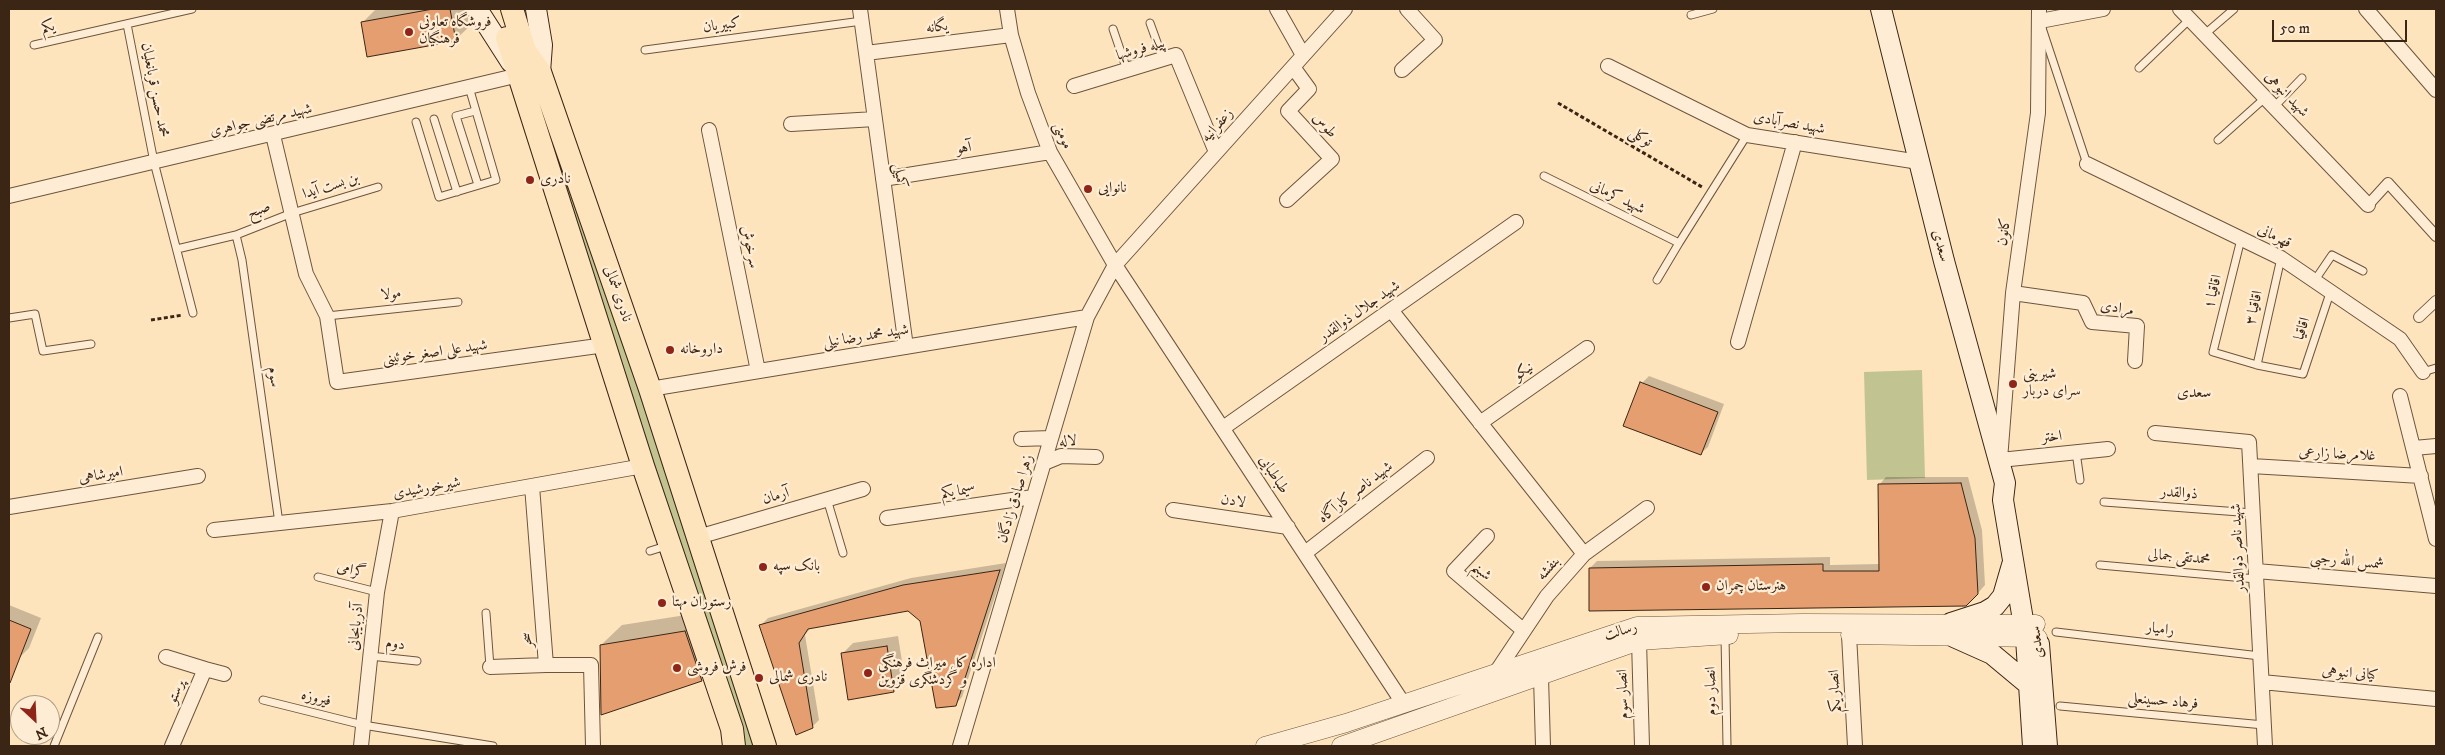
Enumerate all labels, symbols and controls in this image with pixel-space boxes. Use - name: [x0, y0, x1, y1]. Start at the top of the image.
- scale bar: [2275, 10, 2410, 42]
- place label: فروشگاه تعاونی فرهنگیان: [419, 14, 491, 49]
- street label: کبیریان: [702, 14, 742, 38]
- street label: یکم: [40, 18, 56, 38]
- street label: یگانه: [925, 18, 949, 38]
- text: 50 m: [2280, 19, 2310, 38]
- marker: فروشگاه تعاونی فرهنگیان: [403, 26, 415, 38]
- street label: پیله فروشها: [1114, 34, 1168, 66]
- street label: محمد حسن قربانعلیان: [136, 41, 172, 139]
- street label: شهید انبوهی: [2260, 68, 2312, 122]
- street label: شهید مرتضی جواهری: [208, 100, 314, 142]
- street label: زعفرانیه: [1198, 105, 1238, 147]
- street label: طوس: [1308, 109, 1340, 143]
- street label: شهید نصرآبادی: [1752, 109, 1826, 139]
- street label: مومنی: [1048, 120, 1076, 152]
- street label: توکلی: [1625, 124, 1655, 152]
- street label: آهو: [955, 139, 973, 159]
- street label: کمیلی: [888, 162, 910, 190]
- street label: بن بست آیدا: [301, 170, 361, 204]
- place label: نادری: [540, 171, 570, 189]
- marker: نادری: [524, 174, 536, 186]
- street label: شهید کرمانی: [1587, 177, 1647, 219]
- place label: نانوایی: [1098, 180, 1127, 198]
- marker: نانوایی: [1082, 183, 1094, 195]
- street label: صبح: [245, 198, 273, 224]
- street label: کانون: [1994, 217, 2016, 247]
- street label: قهرمانی: [2254, 221, 2294, 253]
- street label: سرخوش: [736, 224, 762, 270]
- street label: سعدی: [1927, 228, 1953, 264]
- street label: نادری شمالی: [599, 263, 635, 325]
- street label: اقاقیا ۱: [2201, 273, 2227, 311]
- street label: شهید جلال ذوالقدر: [1316, 277, 1404, 347]
- street label: مولا: [380, 285, 402, 305]
- street label: اقاقیا ۳: [2242, 289, 2268, 327]
- street label: مرادی: [2099, 297, 2135, 321]
- street label: اقاقیا: [2291, 315, 2315, 343]
- street label: شهید محمد رضا نیلی: [822, 321, 910, 353]
- street label: شهید علی اصغر خوئینی: [381, 337, 489, 369]
- place label: داروخانه: [680, 341, 723, 359]
- marker: داروخانه: [664, 344, 676, 356]
- street label: نیکو: [1510, 359, 1538, 385]
- street label: سوم: [263, 366, 283, 388]
- place label: شیرینی سرای دربار: [2023, 366, 2081, 401]
- marker: شیرینی سرای دربار: [2007, 378, 2019, 390]
- district label: سعدی: [2177, 384, 2211, 404]
- street label: اختر: [2041, 428, 2063, 448]
- street label: لاله: [1058, 432, 1078, 452]
- street label: غلامرضا زارعی: [2298, 444, 2376, 466]
- street label: زهرا صادق زادگان: [994, 452, 1038, 546]
- street label: طباطبایی: [1254, 452, 1292, 498]
- street label: شهید ناصر کارآگاه: [1315, 458, 1397, 528]
- street label: امیرشاهی: [78, 464, 124, 488]
- street label: شیرخورشیدی: [392, 474, 462, 504]
- street label: سیما یکم: [940, 481, 976, 503]
- street label: ذوالقدر: [2160, 484, 2198, 504]
- street label: آرمان: [760, 485, 792, 509]
- street label: لادن: [1219, 491, 1247, 513]
- street label: شهید ناصر ذوالقدر: [2228, 503, 2250, 593]
- street label: محمدتقی جمالی: [2147, 546, 2211, 570]
- street label: شمس الله رجبی: [2309, 550, 2385, 574]
- street label: بنفشه: [1534, 553, 1564, 585]
- place label: بانک سپه: [773, 558, 820, 576]
- street label: شبنم: [1467, 558, 1495, 586]
- street label: گرامی: [335, 559, 367, 583]
- marker: بانک سپه: [757, 561, 769, 573]
- place label: هنرستان چمران: [1716, 578, 1786, 596]
- marker: هنرستان چمران: [1700, 581, 1712, 593]
- place label: رستوران مهتا: [672, 594, 731, 612]
- marker: رستوران مهتا: [656, 597, 668, 609]
- street label: آذربایجانی: [346, 602, 368, 652]
- street label: رسالت: [1602, 619, 1640, 645]
- street label: رامیار: [2145, 619, 2175, 641]
- street label: سعدی: [2027, 625, 2049, 659]
- street label: سحر: [518, 631, 538, 649]
- street label: دوم: [384, 635, 406, 655]
- place label: اداره کل میراث فرهنگی و گردشگری قزوین: [878, 655, 996, 690]
- place label: فرش فروشی: [687, 659, 746, 677]
- marker: فرش فروشی: [671, 662, 683, 674]
- street label: کیانی انبوهی: [2321, 663, 2379, 685]
- street label: انصار دوم: [1703, 666, 1721, 716]
- marker: اداره کل میراث فرهنگی و گردشگری قزوین: [862, 667, 874, 679]
- place label: نادری شمالی: [769, 669, 827, 687]
- street label: انصار سوم: [1614, 669, 1634, 719]
- street label: انصار یکم: [1826, 669, 1846, 713]
- marker: نادری شمالی: [753, 672, 765, 684]
- street label: پرستو: [164, 677, 190, 707]
- street label: فیروزه: [299, 687, 333, 711]
- street label: فرهاد حسینعلی: [2127, 690, 2199, 714]
- north arrow: [10, 695, 60, 745]
- text: N: [32, 722, 50, 743]

